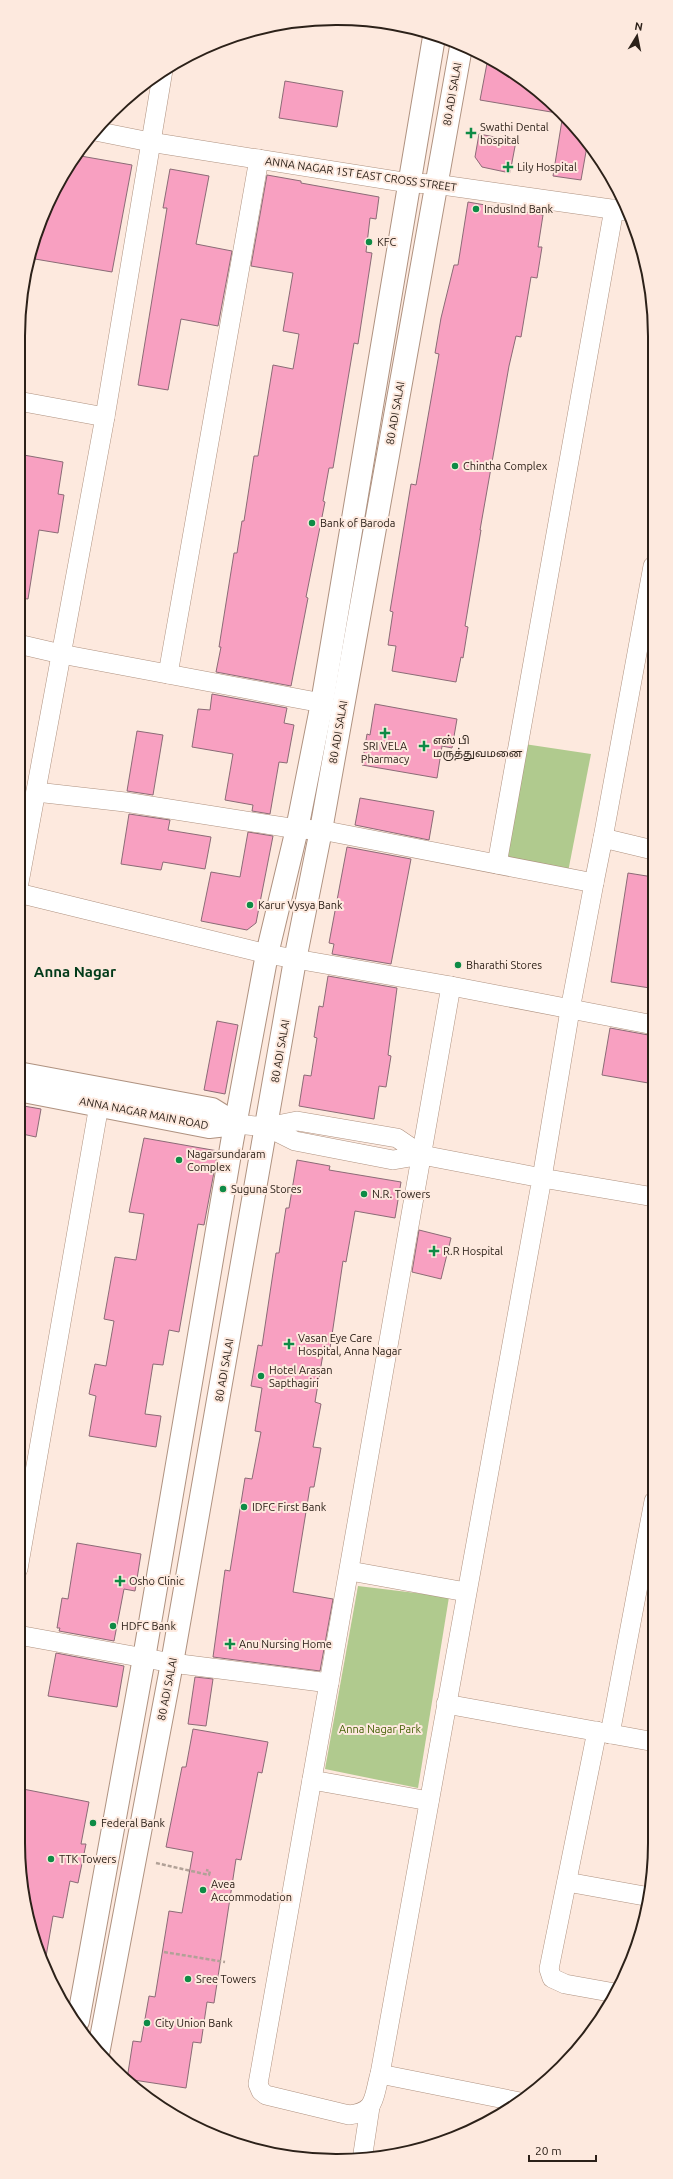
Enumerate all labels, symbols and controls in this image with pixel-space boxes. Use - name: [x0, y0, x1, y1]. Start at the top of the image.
- north arrow: [617, 16, 657, 56]
- text: N: [634, 20, 644, 33]
- street label: 80 ADI SALAI: [441, 61, 463, 127]
- place label: Swathi Dental hospital: [480, 121, 549, 146]
- marker: Swathi Dental hospital: [465, 127, 477, 139]
- street label: ANNA NAGAR 1ST EAST CROSS STREET: [264, 155, 458, 193]
- marker: Lily Hospital: [502, 161, 514, 173]
- place label: Lily Hospital: [517, 161, 577, 173]
- place label: IndusInd Bank: [484, 203, 554, 215]
- marker: IndusInd Bank: [471, 204, 481, 214]
- place label: KFC: [377, 236, 396, 248]
- marker: KFC: [364, 237, 374, 247]
- street label: 80 ADI SALAI: [384, 380, 406, 446]
- place label: Chintha Complex: [463, 460, 548, 472]
- marker: Chintha Complex: [450, 461, 460, 471]
- place label: Bank of Baroda: [320, 517, 395, 529]
- marker: Bank of Baroda: [307, 518, 317, 528]
- street label: 80 ADI SALAI: [327, 699, 349, 765]
- marker: SRI VELA Pharmacy: [380, 728, 390, 738]
- place label: எஸ் பி மருத்துவமனை: [433, 734, 523, 761]
- place label: SRI VELA Pharmacy: [361, 740, 410, 765]
- marker: எஸ் பி மருத்துவமனை: [418, 740, 430, 752]
- place label: Karur Vysya Bank: [258, 899, 343, 911]
- marker: Karur Vysya Bank: [245, 900, 255, 910]
- place label: Bharathi Stores: [466, 959, 542, 971]
- marker: Bharathi Stores: [453, 960, 463, 970]
- district label: Anna Nagar: [34, 963, 117, 980]
- street label: 80 ADI SALAI: [269, 1018, 291, 1084]
- street label: ANNA NAGAR MAIN ROAD: [78, 1095, 210, 1131]
- place label: Nagarsundaram Complex: [187, 1148, 265, 1173]
- marker: Nagarsundaram Complex: [174, 1155, 184, 1165]
- place label: Suguna Stores: [231, 1183, 302, 1195]
- marker: Suguna Stores: [218, 1184, 228, 1194]
- place label: N.R. Towers: [372, 1188, 431, 1200]
- marker: N.R. Towers: [359, 1189, 369, 1199]
- marker: R.R Hospital: [428, 1245, 440, 1257]
- place label: R.R Hospital: [443, 1245, 503, 1257]
- place label: Vasan Eye Care Hospital, Anna Nagar: [298, 1332, 402, 1357]
- street label: 80 ADI SALAI: [213, 1337, 235, 1403]
- marker: Vasan Eye Care Hospital, Anna Nagar: [283, 1338, 295, 1350]
- place label: Hotel Arasan Sapthagiri: [269, 1364, 333, 1389]
- marker: Hotel Arasan Sapthagiri: [256, 1371, 266, 1381]
- place label: IDFC First Bank: [252, 1501, 327, 1513]
- marker: IDFC First Bank: [239, 1502, 249, 1512]
- marker: Osho Clinic: [114, 1575, 126, 1587]
- place label: Osho Clinic: [129, 1575, 184, 1587]
- place label: HDFC Bank: [121, 1620, 176, 1632]
- marker: HDFC Bank: [108, 1621, 118, 1631]
- marker: Anu Nursing Home: [224, 1638, 236, 1650]
- place label: Anu Nursing Home: [239, 1638, 332, 1650]
- street label: 80 ADI SALAI: [155, 1656, 179, 1722]
- park label: Anna Nagar Park: [339, 1723, 421, 1735]
- place label: Federal Bank: [101, 1817, 165, 1829]
- marker: Federal Bank: [88, 1818, 98, 1828]
- place label: TTK Towers: [59, 1853, 116, 1865]
- marker: TTK Towers: [46, 1854, 56, 1864]
- place label: Avea Accommodation: [211, 1878, 292, 1903]
- marker: Avea Accommodation: [198, 1885, 208, 1895]
- place label: Sree Towers: [196, 1973, 256, 1985]
- marker: Sree Towers: [183, 1974, 193, 1984]
- place label: City Union Bank: [155, 2017, 233, 2029]
- marker: City Union Bank: [142, 2018, 152, 2028]
- scale bar: [529, 2137, 596, 2163]
- text: 20 m: [535, 2144, 562, 2157]

